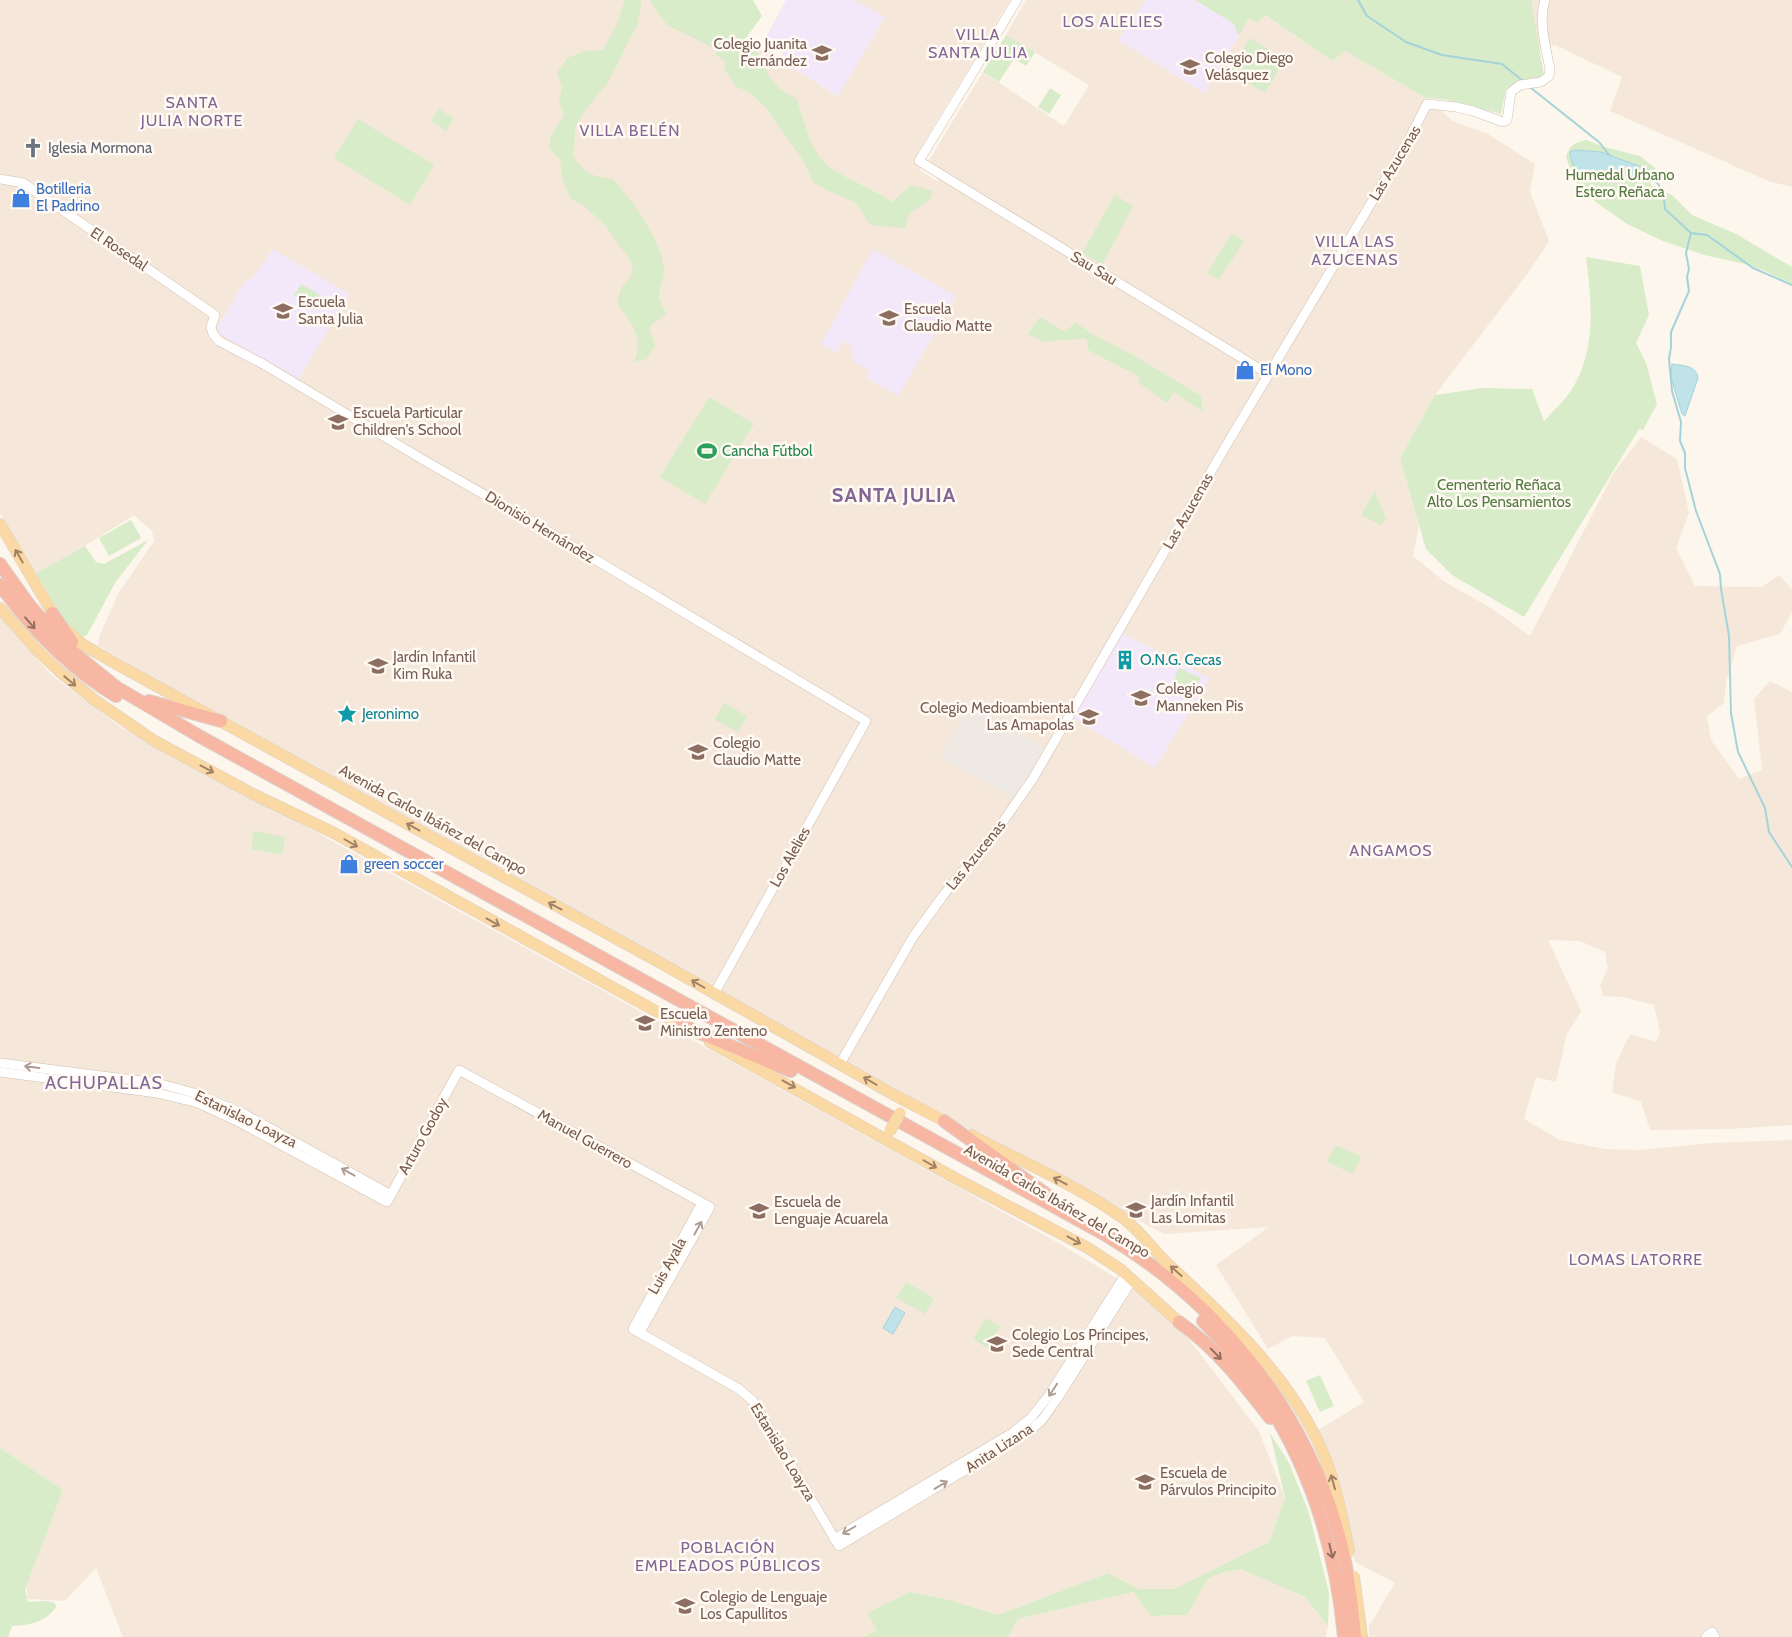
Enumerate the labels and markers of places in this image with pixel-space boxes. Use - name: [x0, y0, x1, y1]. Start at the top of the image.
- place label: Colegio Juanita Fernández: [713, 35, 808, 70]
- school or university icon: Colegio Juanita Fernández: [811, 42, 833, 64]
- place label: Colegio Diego Velásquez: [1205, 49, 1293, 84]
- school or university icon: Colegio Diego Velásquez: [1179, 56, 1201, 78]
- church icon: Iglesia Mormona: [22, 137, 44, 159]
- place label: Iglesia Mormona: [48, 139, 153, 157]
- place label: Botilleria El Padrino: [36, 180, 100, 215]
- shop icon: Botilleria El Padrino: [10, 187, 32, 209]
- place label: Escuela Santa Julia: [298, 293, 364, 328]
- school or university icon: Escuela Santa Julia: [272, 300, 294, 322]
- place label: Escuela Claudio Matte: [904, 300, 992, 335]
- school or university icon: Escuela Claudio Matte: [878, 307, 900, 329]
- shop icon: El Mono: [1234, 359, 1256, 381]
- place label: El Mono: [1260, 361, 1312, 379]
- place label: Escuela Particular Children's School: [353, 404, 463, 439]
- school or university icon: Escuela Particular Children's School: [327, 411, 349, 433]
- sports icon: Cancha Fútbol: [696, 440, 718, 462]
- place label: Cancha Fútbol: [722, 442, 813, 460]
- place label: Jardín Infantil Kim Ruka: [392, 648, 476, 683]
- building icon: O.N.G. Cecas: [1114, 649, 1136, 671]
- place label: O.N.G. Cecas: [1140, 651, 1221, 669]
- school or university icon: Jardín Infantil Kim Ruka: [367, 655, 389, 677]
- place label: Colegio Manneken Pis: [1156, 680, 1243, 715]
- school or university icon: Colegio Manneken Pis: [1130, 687, 1152, 709]
- place label: Colegio Medioambiental Las Amapolas: [920, 699, 1074, 734]
- place icon: Jeronimo: [336, 703, 358, 725]
- place label: Jeronimo: [361, 705, 419, 723]
- school or university icon: Colegio Medioambiental Las Amapolas: [1078, 706, 1100, 728]
- place label: Colegio Claudio Matte: [713, 734, 801, 769]
- school or university icon: Colegio Claudio Matte: [687, 741, 709, 763]
- shop icon: green soccer: [338, 853, 360, 875]
- place label: green soccer: [364, 855, 444, 873]
- place label: Escuela Ministro Zenteno: [660, 1005, 767, 1040]
- school or university icon: Escuela Ministro Zenteno: [634, 1012, 656, 1034]
- place label: Jardín Infantil Las Lomitas: [1150, 1192, 1234, 1227]
- place label: Escuela de Lenguaje Acuarela: [774, 1193, 889, 1228]
- school or university icon: Jardín Infantil Las Lomitas: [1125, 1199, 1147, 1221]
- school or university icon: Escuela de Lenguaje Acuarela: [748, 1200, 770, 1222]
- place label: Colegio Los Príncipes, Sede Central: [1012, 1326, 1148, 1361]
- school or university icon: Colegio Los Príncipes, Sede Central: [986, 1333, 1008, 1355]
- place label: Escuela de Párvulos Principito: [1160, 1464, 1276, 1499]
- school or university icon: Escuela de Párvulos Principito: [1134, 1471, 1156, 1493]
- place label: Colegio de Lenguaje Los Capullitos: [700, 1588, 828, 1623]
- school or university icon: Colegio de Lenguaje Los Capullitos: [674, 1595, 696, 1617]

